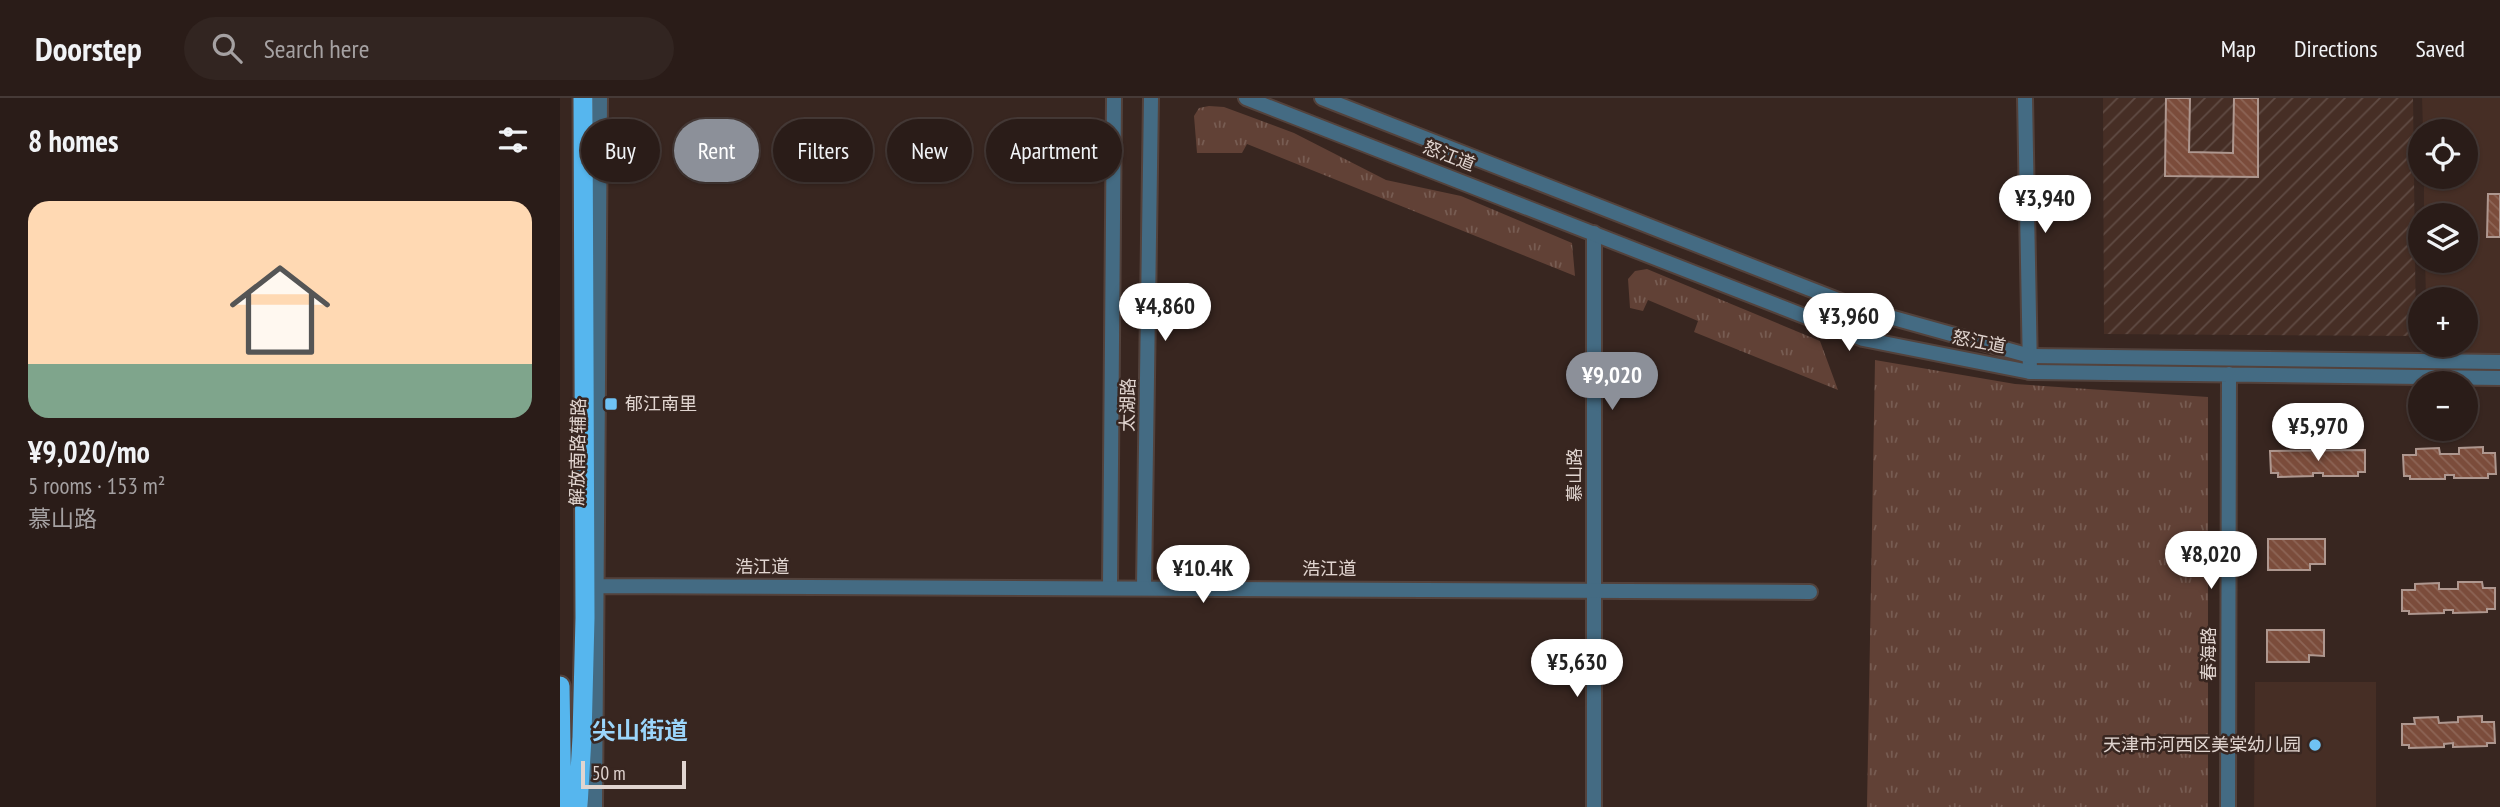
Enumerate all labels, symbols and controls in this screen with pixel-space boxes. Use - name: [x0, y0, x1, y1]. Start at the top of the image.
- search box: [184, 17, 674, 80]
- text: Doorstep: [35, 27, 142, 70]
- icon: search: [208, 29, 246, 67]
- text: Search here: [264, 32, 369, 65]
- text: Map: [2221, 33, 2256, 64]
- text: Directions: [2294, 33, 2378, 64]
- text: Saved: [2416, 33, 2465, 64]
- chip: Buy: [581, 119, 660, 182]
- chip: Rent: [674, 119, 759, 182]
- chip: Filters: [773, 119, 873, 182]
- chip: New: [887, 119, 972, 182]
- chip: Apartment: [986, 119, 1122, 182]
- map controls: [2408, 119, 2478, 441]
- button: locate: [2408, 119, 2478, 189]
- text: 8 homes: [28, 121, 119, 160]
- icon: filters: [494, 121, 532, 159]
- street label: 怒江道: [1420, 135, 1479, 176]
- pin: ¥3,940: [1988, 176, 2102, 235]
- text: ¥3,940: [2015, 183, 2075, 212]
- button: layers: [2408, 203, 2478, 273]
- icon: home: [217, 247, 343, 373]
- pin: ¥4,860: [1108, 284, 1222, 343]
- button: +: [2408, 287, 2478, 357]
- text: ¥4,860: [1135, 291, 1195, 320]
- pin: ¥3,960: [1792, 294, 1906, 353]
- text: ¥3,960: [1819, 301, 1879, 330]
- street label: 怒江道: [1950, 325, 2008, 358]
- pin: ¥9,020: [1555, 352, 1669, 412]
- text: ¥9,020: [1582, 360, 1642, 389]
- button: −: [2408, 371, 2478, 441]
- street label: 太湖路: [1116, 378, 1139, 432]
- place label: 郁江南里: [625, 392, 697, 415]
- marker: 郁江南里: [603, 396, 619, 412]
- street label: 解放南路辅路: [565, 398, 590, 506]
- pin: ¥5,970: [2261, 404, 2375, 463]
- text: ¥5,970: [2288, 411, 2348, 440]
- text: ¥9,020/mo: [28, 432, 150, 471]
- street label: 慕山路: [1563, 448, 1586, 502]
- text: 5 rooms · 153 m²: [28, 471, 165, 500]
- text: 慕山路: [28, 504, 97, 533]
- pin: ¥8,020: [2154, 532, 2268, 591]
- text: ¥8,020: [2181, 539, 2241, 568]
- pin: ¥10.4K: [1146, 546, 1260, 605]
- text: ¥10.4K: [1173, 553, 1233, 582]
- street label: 浩江道: [735, 555, 789, 578]
- street label: 浩江道: [1302, 557, 1356, 580]
- street label: 春海路: [2197, 627, 2220, 681]
- pin: ¥5,630: [1520, 640, 1634, 699]
- text: ¥5,630: [1547, 647, 1607, 676]
- district label: 尖山街道: [592, 715, 688, 746]
- place label: 天津市河西区美棠幼儿园: [2103, 733, 2301, 756]
- marker: 天津市河西区美棠幼儿园: [2307, 737, 2323, 753]
- scale bar: [581, 758, 686, 790]
- text: 50 m: [592, 761, 626, 785]

